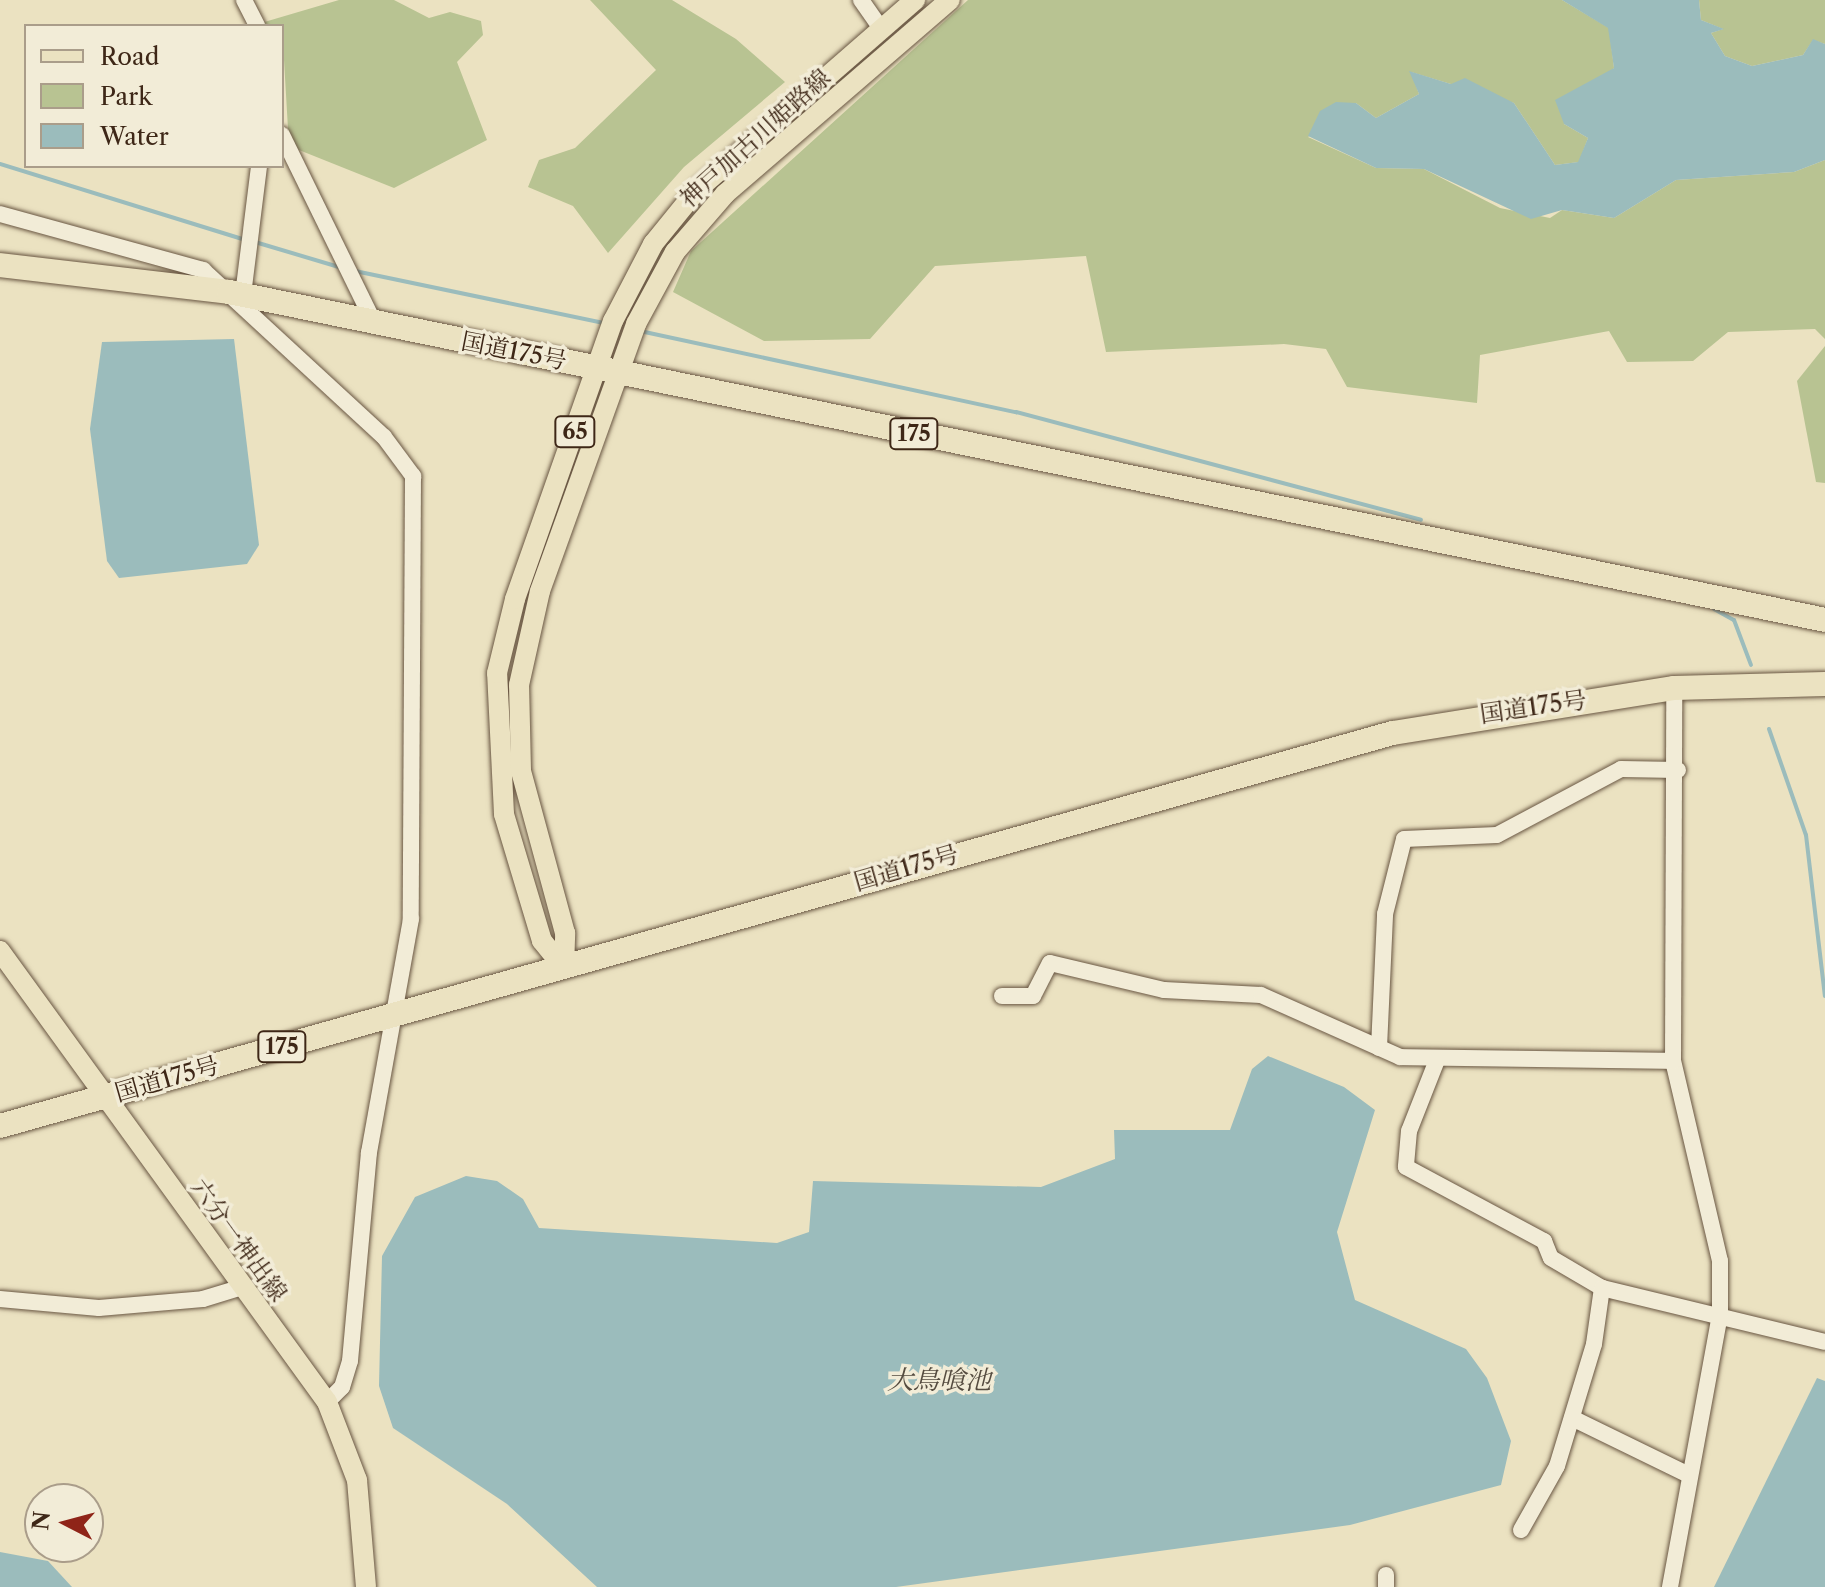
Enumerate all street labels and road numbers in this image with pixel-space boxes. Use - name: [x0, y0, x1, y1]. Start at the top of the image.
- street label: 神戸加古川姫路線: [674, 63, 836, 213]
- street label: 国道175号: [459, 327, 569, 375]
- road number: 65: [553, 414, 597, 450]
- road number: 175: [888, 416, 940, 452]
- street label: 国道175号: [1478, 685, 1588, 729]
- street label: 国道175号: [851, 839, 961, 897]
- road number: 175: [256, 1029, 308, 1065]
- street label: 国道175号: [112, 1050, 222, 1108]
- street label: 六分一神出線: [185, 1173, 293, 1307]

